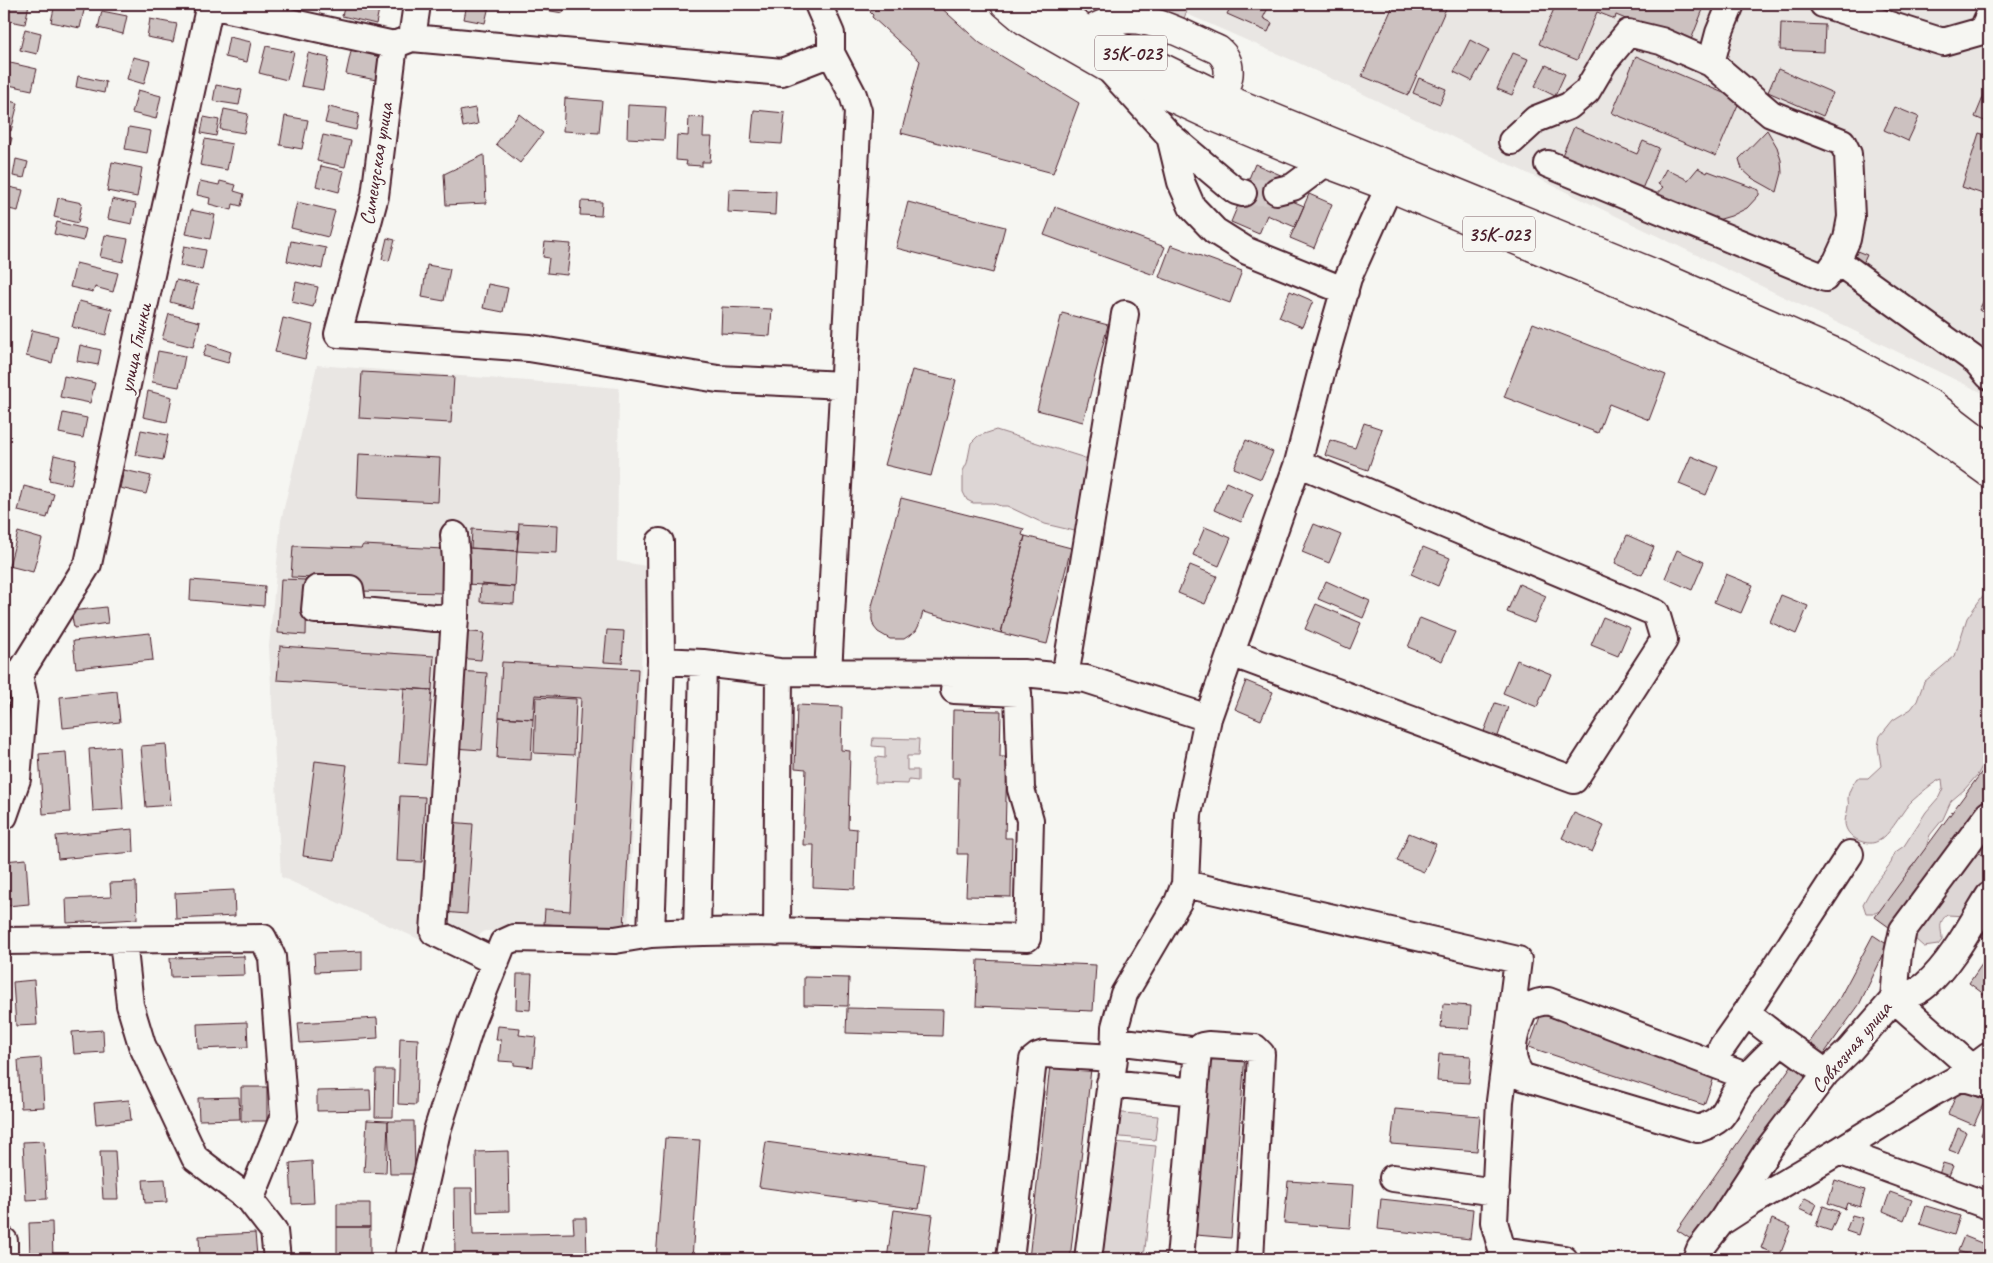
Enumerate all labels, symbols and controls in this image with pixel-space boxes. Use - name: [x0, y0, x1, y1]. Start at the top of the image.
- road number: 35К-023: [1095, 36, 1167, 70]
- street label: Симеизская улица: [354, 99, 399, 227]
- road number: 35К-023: [1463, 216, 1535, 252]
- street label: улица Глинки: [112, 299, 158, 397]
- street label: Совхозная улица: [1805, 994, 1898, 1098]

